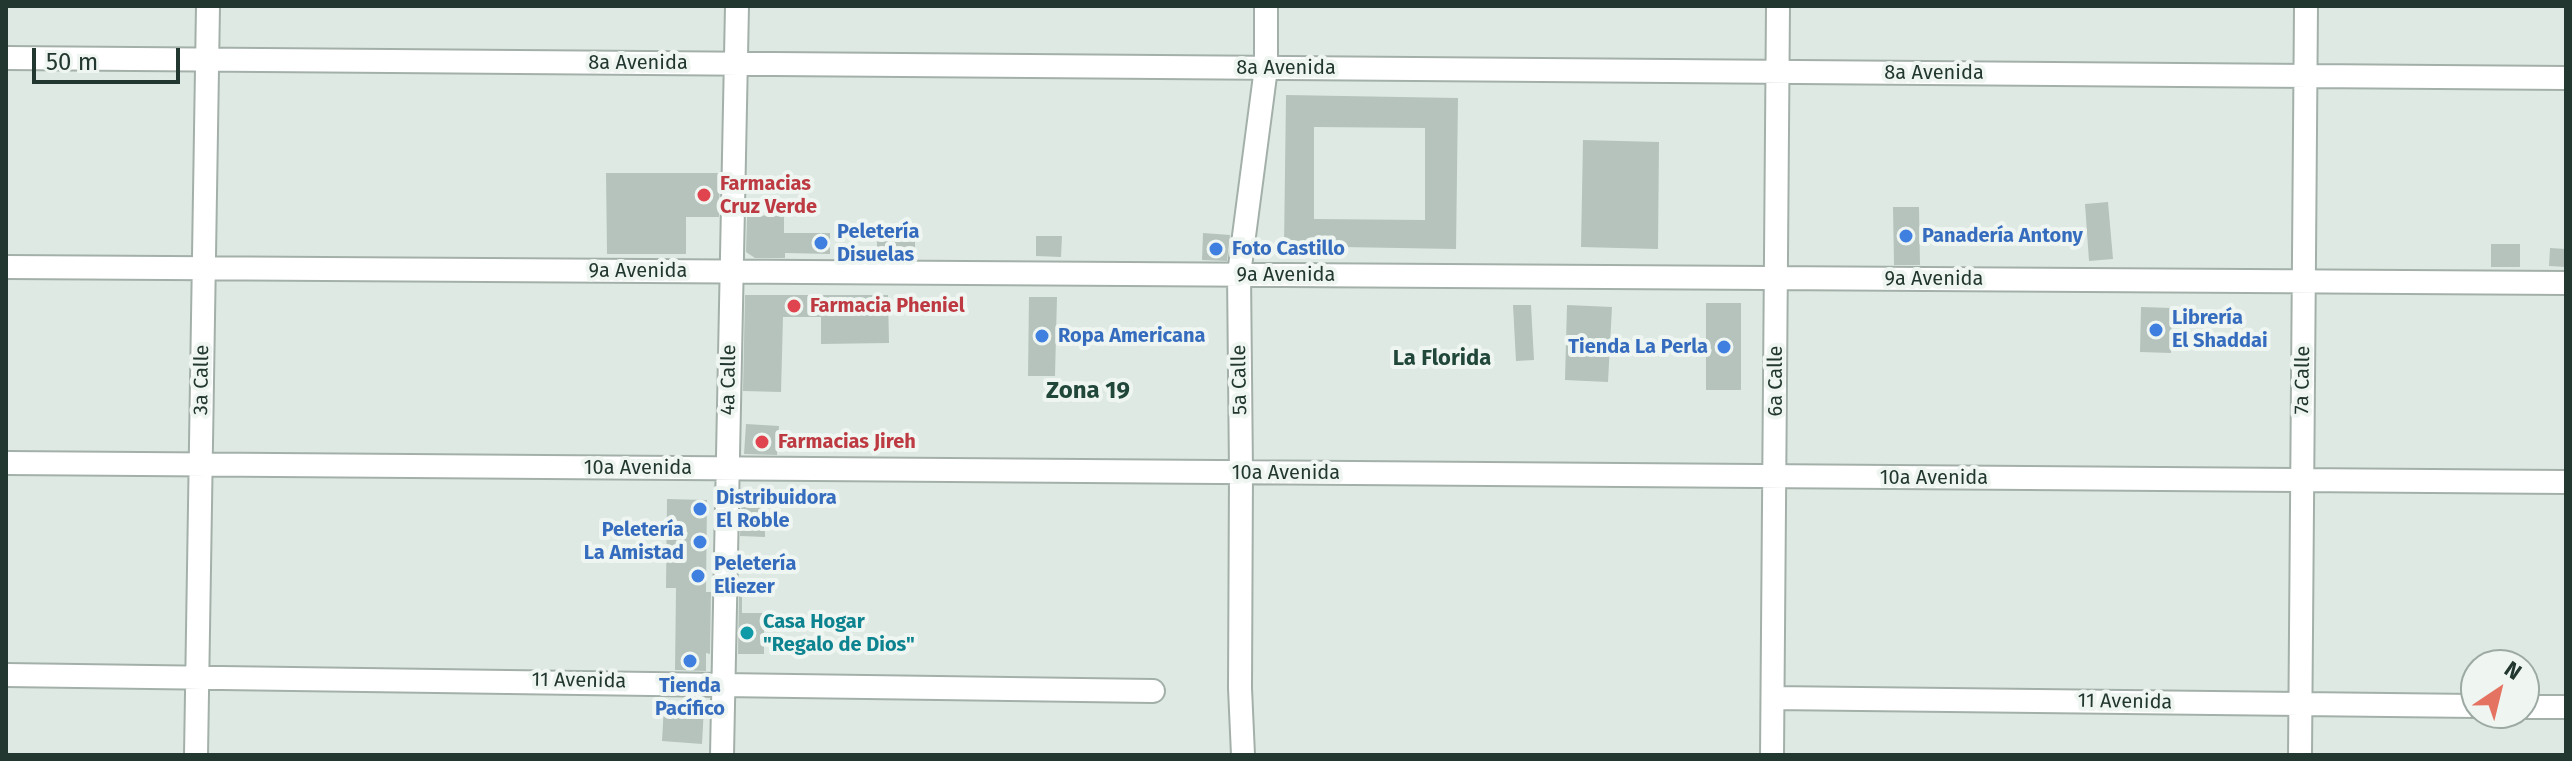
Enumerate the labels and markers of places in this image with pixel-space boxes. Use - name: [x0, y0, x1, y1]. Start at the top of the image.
- place label: Farmacias Cruz Verde: [720, 172, 817, 219]
- marker: Farmacias Cruz Verde: [695, 186, 713, 204]
- place label: Peletería Disuelas: [837, 220, 919, 267]
- place label: Panadería Antony: [1922, 224, 2083, 248]
- marker: Panadería Antony: [1897, 227, 1915, 245]
- marker: Peletería Disuelas: [812, 234, 830, 252]
- place label: Foto Castillo: [1232, 237, 1345, 261]
- marker: Foto Castillo: [1207, 240, 1225, 258]
- place label: Farmacia Pheniel: [810, 294, 965, 318]
- marker: Farmacia Pheniel: [785, 297, 803, 315]
- place label: Librería El Shaddai: [2172, 306, 2268, 353]
- marker: Librería El Shaddai: [2147, 321, 2165, 339]
- place label: Ropa Americana: [1058, 324, 1205, 348]
- marker: Ropa Americana: [1033, 327, 1051, 345]
- place label: Tienda La Perla: [1568, 335, 1708, 359]
- marker: Tienda La Perla: [1715, 338, 1733, 356]
- place label: Farmacias Jireh: [778, 430, 916, 454]
- marker: Farmacias Jireh: [753, 433, 771, 451]
- place label: Distribuidora El Roble: [716, 486, 837, 533]
- marker: Distribuidora El Roble: [691, 500, 709, 518]
- place label: Peletería La Amistad: [584, 518, 684, 565]
- marker: Peletería La Amistad: [691, 533, 709, 551]
- place label: Peletería Eliezer: [714, 552, 796, 599]
- marker: Peletería Eliezer: [689, 567, 707, 585]
- place label: Casa Hogar "Regalo de Dios": [763, 610, 915, 657]
- marker: Casa Hogar "Regalo de Dios": [738, 624, 756, 642]
- marker: Tienda Pacífico: [681, 652, 699, 670]
- place label: Tienda Pacífico: [655, 674, 725, 721]

